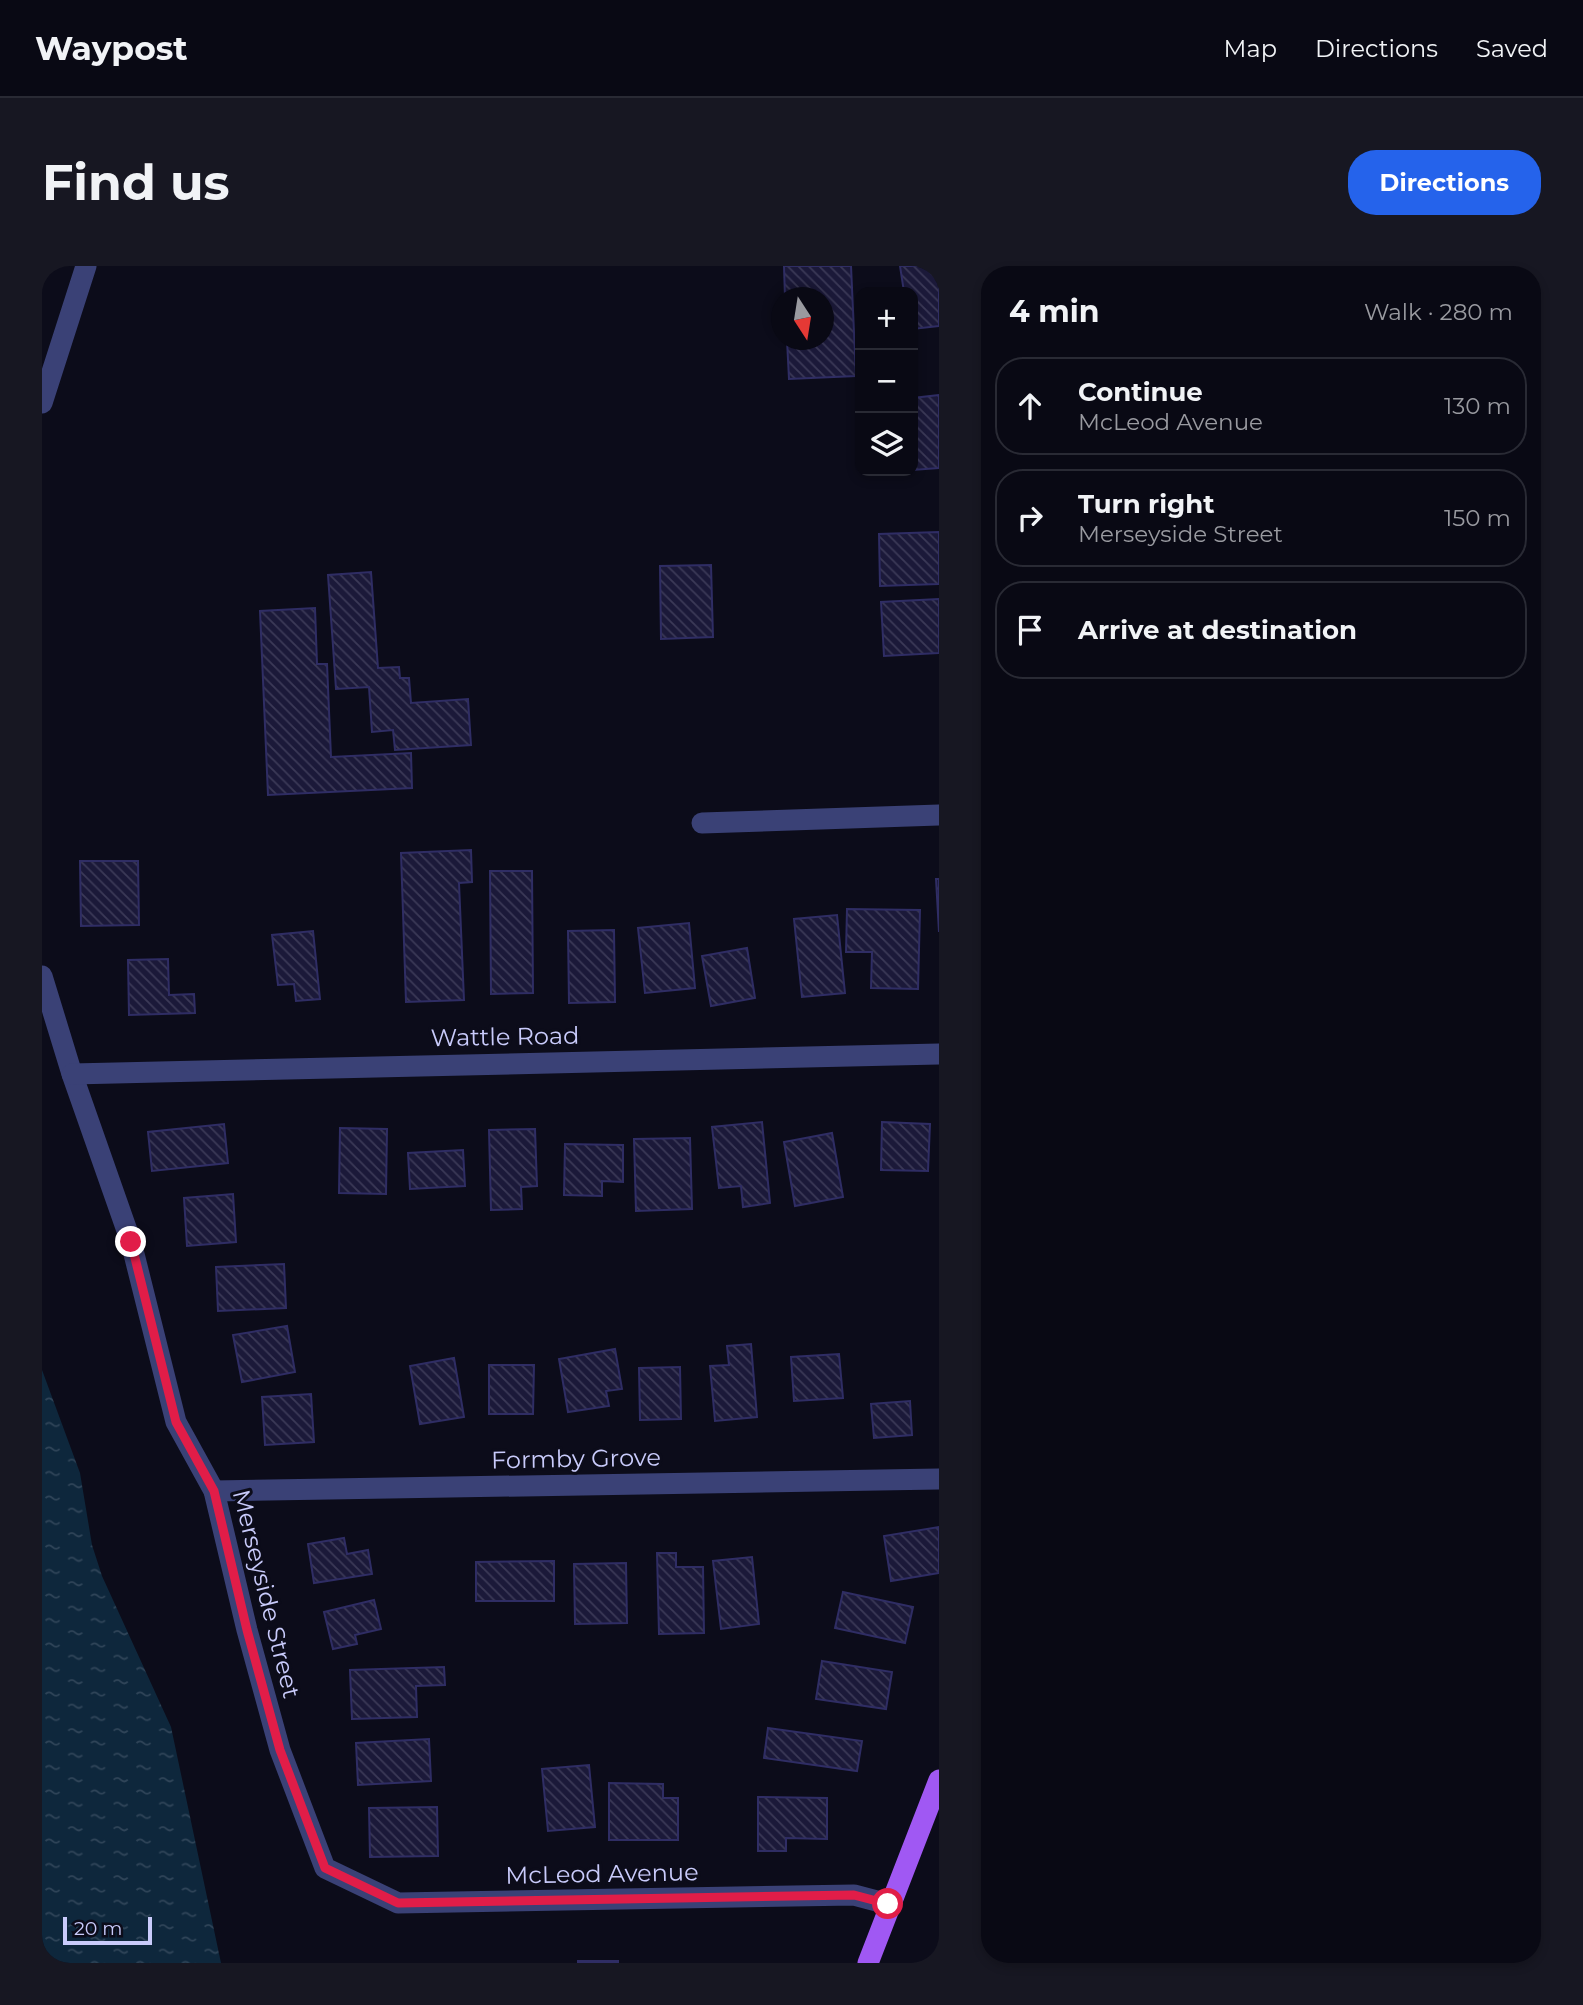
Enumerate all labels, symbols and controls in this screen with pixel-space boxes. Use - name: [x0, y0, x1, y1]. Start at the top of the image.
- text: Waypost: [35, 28, 188, 68]
- text: Map: [1224, 34, 1277, 63]
- text: Directions: [1315, 34, 1438, 63]
- text: Saved: [1476, 34, 1548, 63]
- button: Directions: [1348, 150, 1541, 215]
- text: Find us: [42, 153, 230, 212]
- north arrow: [771, 287, 834, 350]
- map controls: [855, 287, 918, 476]
- button: +: [855, 287, 918, 350]
- text: 4 min: [1009, 293, 1099, 330]
- text: Walk · 280 m: [1364, 298, 1513, 326]
- button: −: [855, 350, 918, 413]
- text: Continue: [1078, 376, 1203, 408]
- icon: ahead: [1011, 387, 1049, 425]
- text: 130 m: [1444, 392, 1511, 420]
- text: McLeod Avenue: [1078, 408, 1263, 436]
- button: layers: [855, 413, 918, 476]
- text: Turn right: [1078, 488, 1214, 520]
- icon: right: [1011, 499, 1049, 537]
- text: 150 m: [1444, 504, 1511, 532]
- text: Merseyside Street: [1078, 520, 1283, 548]
- icon: arrive: [1011, 611, 1049, 649]
- text: Arrive at destination: [1078, 614, 1357, 646]
- street label: Wattle Road: [430, 1021, 580, 1052]
- route end: [115, 1226, 146, 1257]
- street label: Formby Grove: [491, 1443, 661, 1474]
- street label: Merseyside Street: [227, 1487, 306, 1701]
- street label: McLeod Avenue: [505, 1857, 699, 1890]
- route start: [872, 1888, 903, 1919]
- scale bar: [63, 1914, 152, 1946]
- text: 20 m: [74, 1917, 122, 1940]

